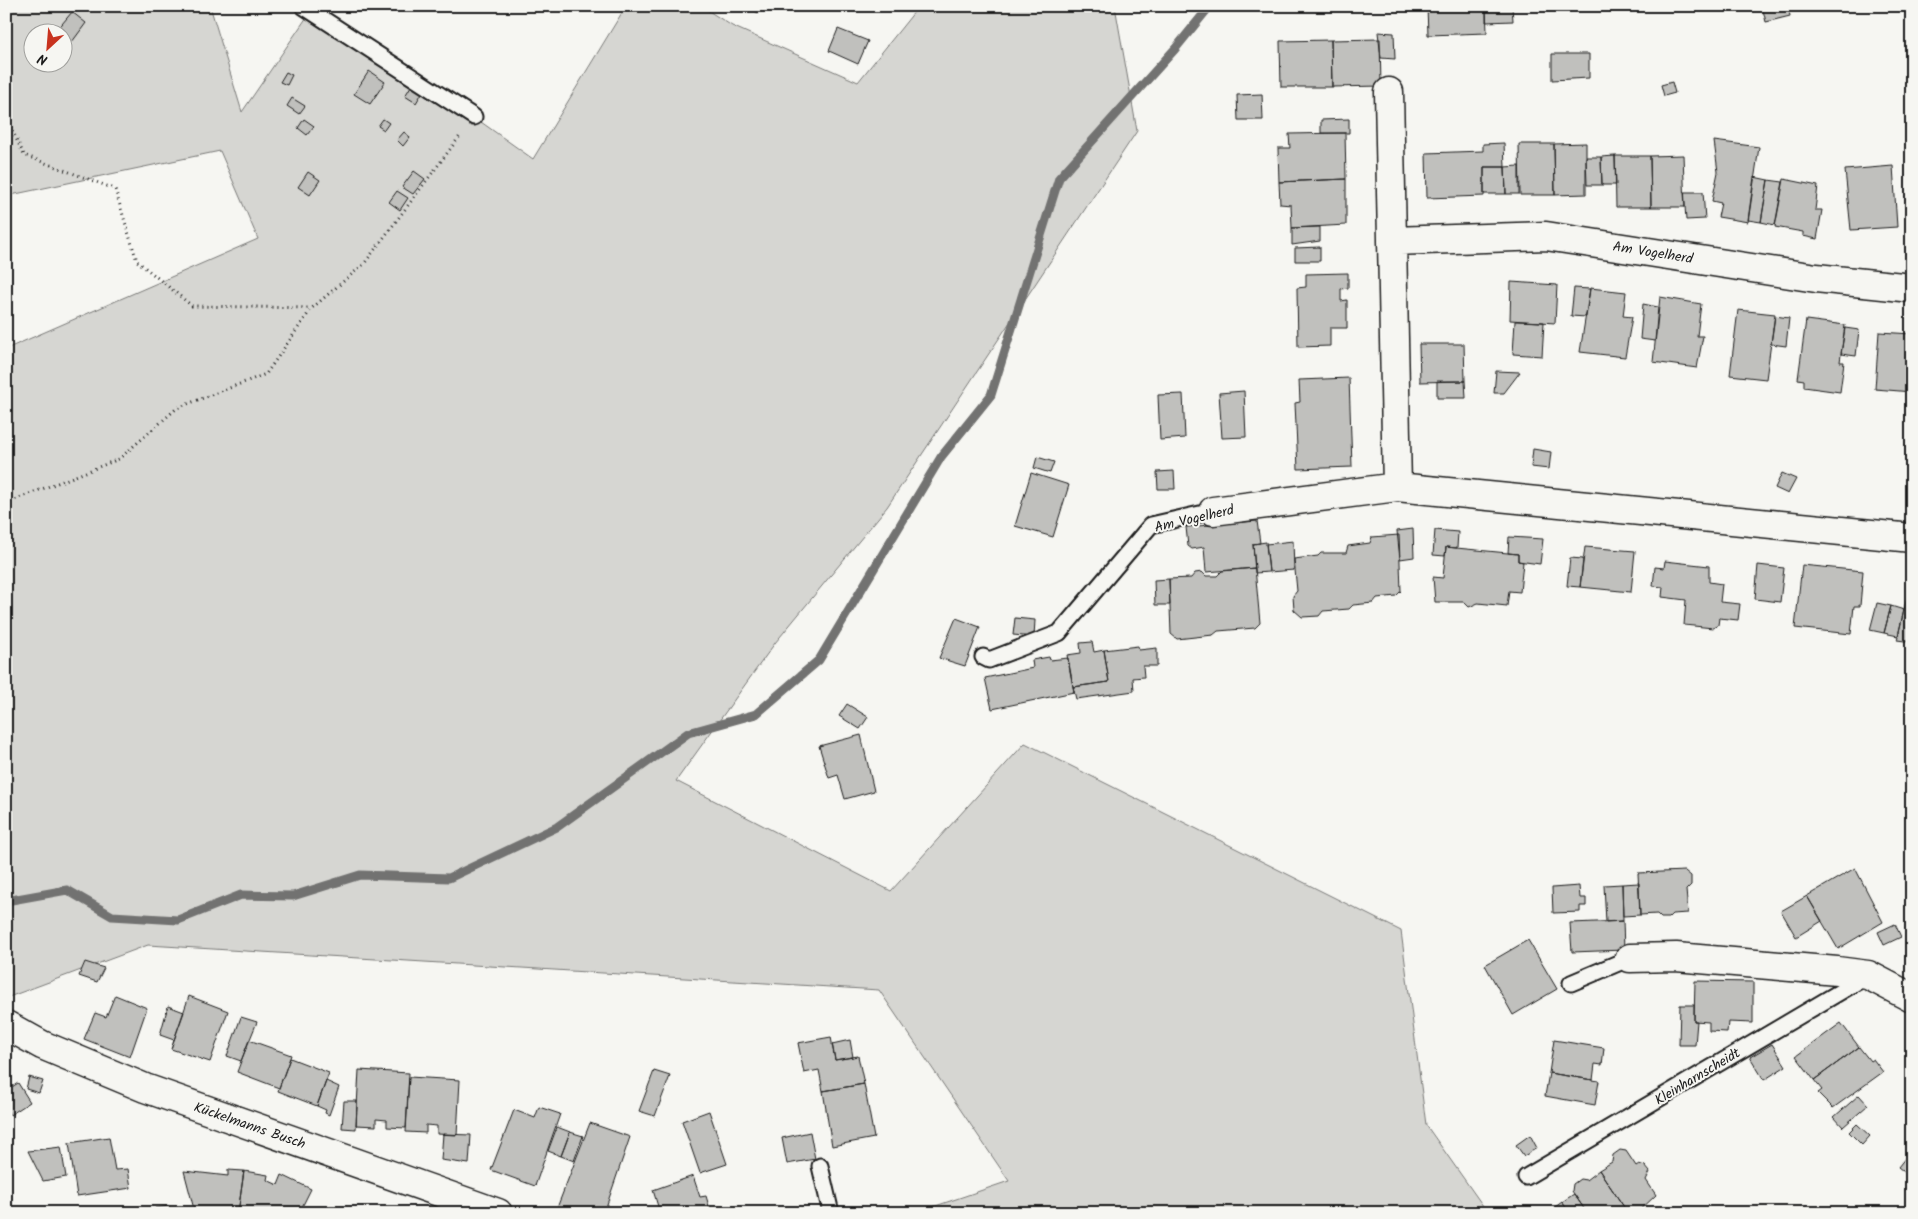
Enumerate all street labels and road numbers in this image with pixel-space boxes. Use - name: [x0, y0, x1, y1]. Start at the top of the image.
- street label: Am Vogelherd: [1611, 236, 1695, 270]
- street label: Am Vogelherd: [1152, 499, 1237, 539]
- street label: Kleinharnscheidt: [1650, 1042, 1745, 1111]
- street label: Kückelmanns Busch: [191, 1096, 309, 1155]

